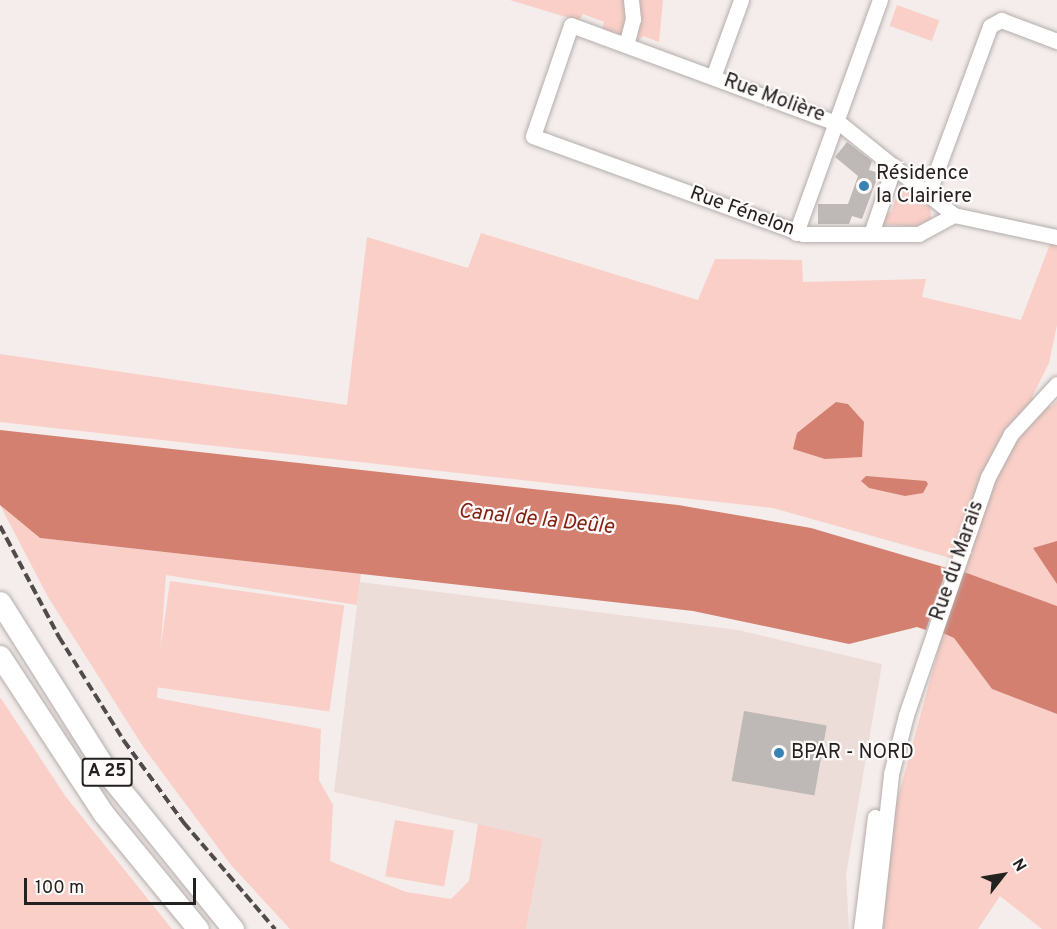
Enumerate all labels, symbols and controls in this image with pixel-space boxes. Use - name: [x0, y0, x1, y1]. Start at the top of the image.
- street label: Rue Molière: [720, 70, 828, 128]
- place label: Résidence la Clairiere: [876, 162, 972, 209]
- marker: Résidence la Clairiere: [857, 179, 871, 193]
- street label: Rue Fénelon: [686, 182, 798, 242]
- street label: Rue du Marais: [926, 498, 990, 624]
- water label: Canal de la Deûle: [457, 499, 615, 541]
- place label: BPAR - NORD: [791, 741, 914, 765]
- marker: BPAR - NORD: [772, 746, 786, 760]
- road number: A 25: [80, 757, 134, 787]
- north arrow: [973, 845, 1033, 905]
- text: N: [1007, 856, 1030, 876]
- scale bar: [27, 866, 200, 904]
- text: 100 m: [35, 877, 84, 900]

